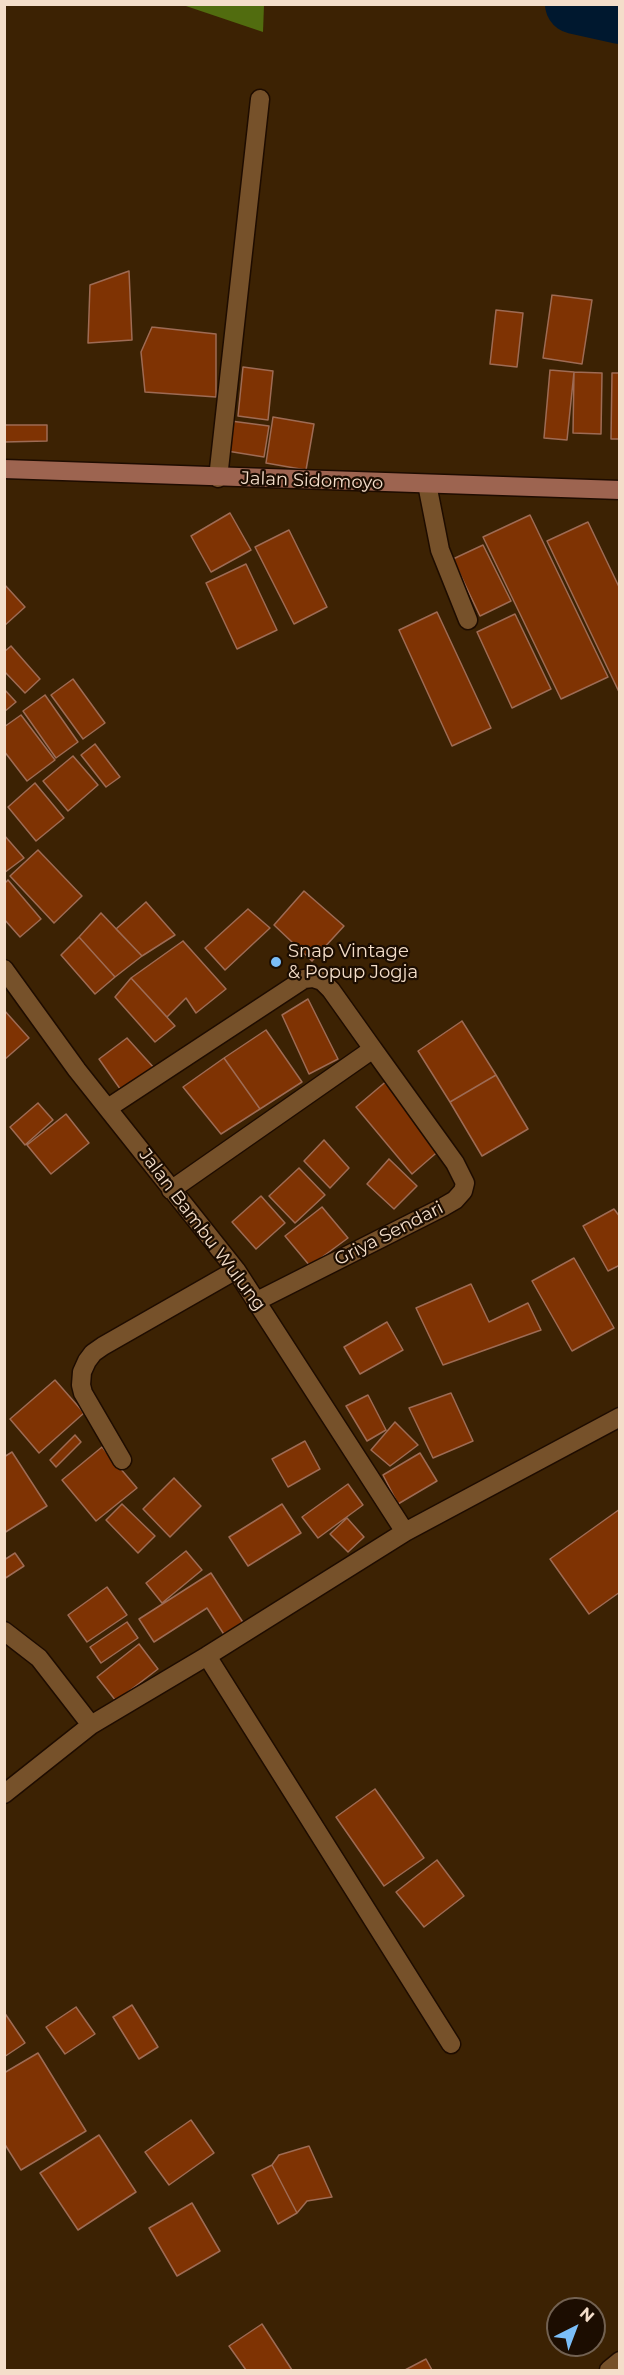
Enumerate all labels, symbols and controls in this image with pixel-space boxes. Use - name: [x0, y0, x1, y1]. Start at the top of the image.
- street label: Jalan Sidomoyo: [241, 468, 383, 494]
- place label: Snap Vintage & Popup Jogja: [288, 941, 418, 984]
- marker: Snap Vintage & Popup Jogja: [269, 955, 283, 969]
- street label: Jalan Bambu Wulung: [134, 1145, 270, 1315]
- street label: Griya Sendari: [331, 1197, 447, 1271]
- north arrow: [546, 2297, 606, 2357]
- text: N: [576, 2303, 598, 2326]

